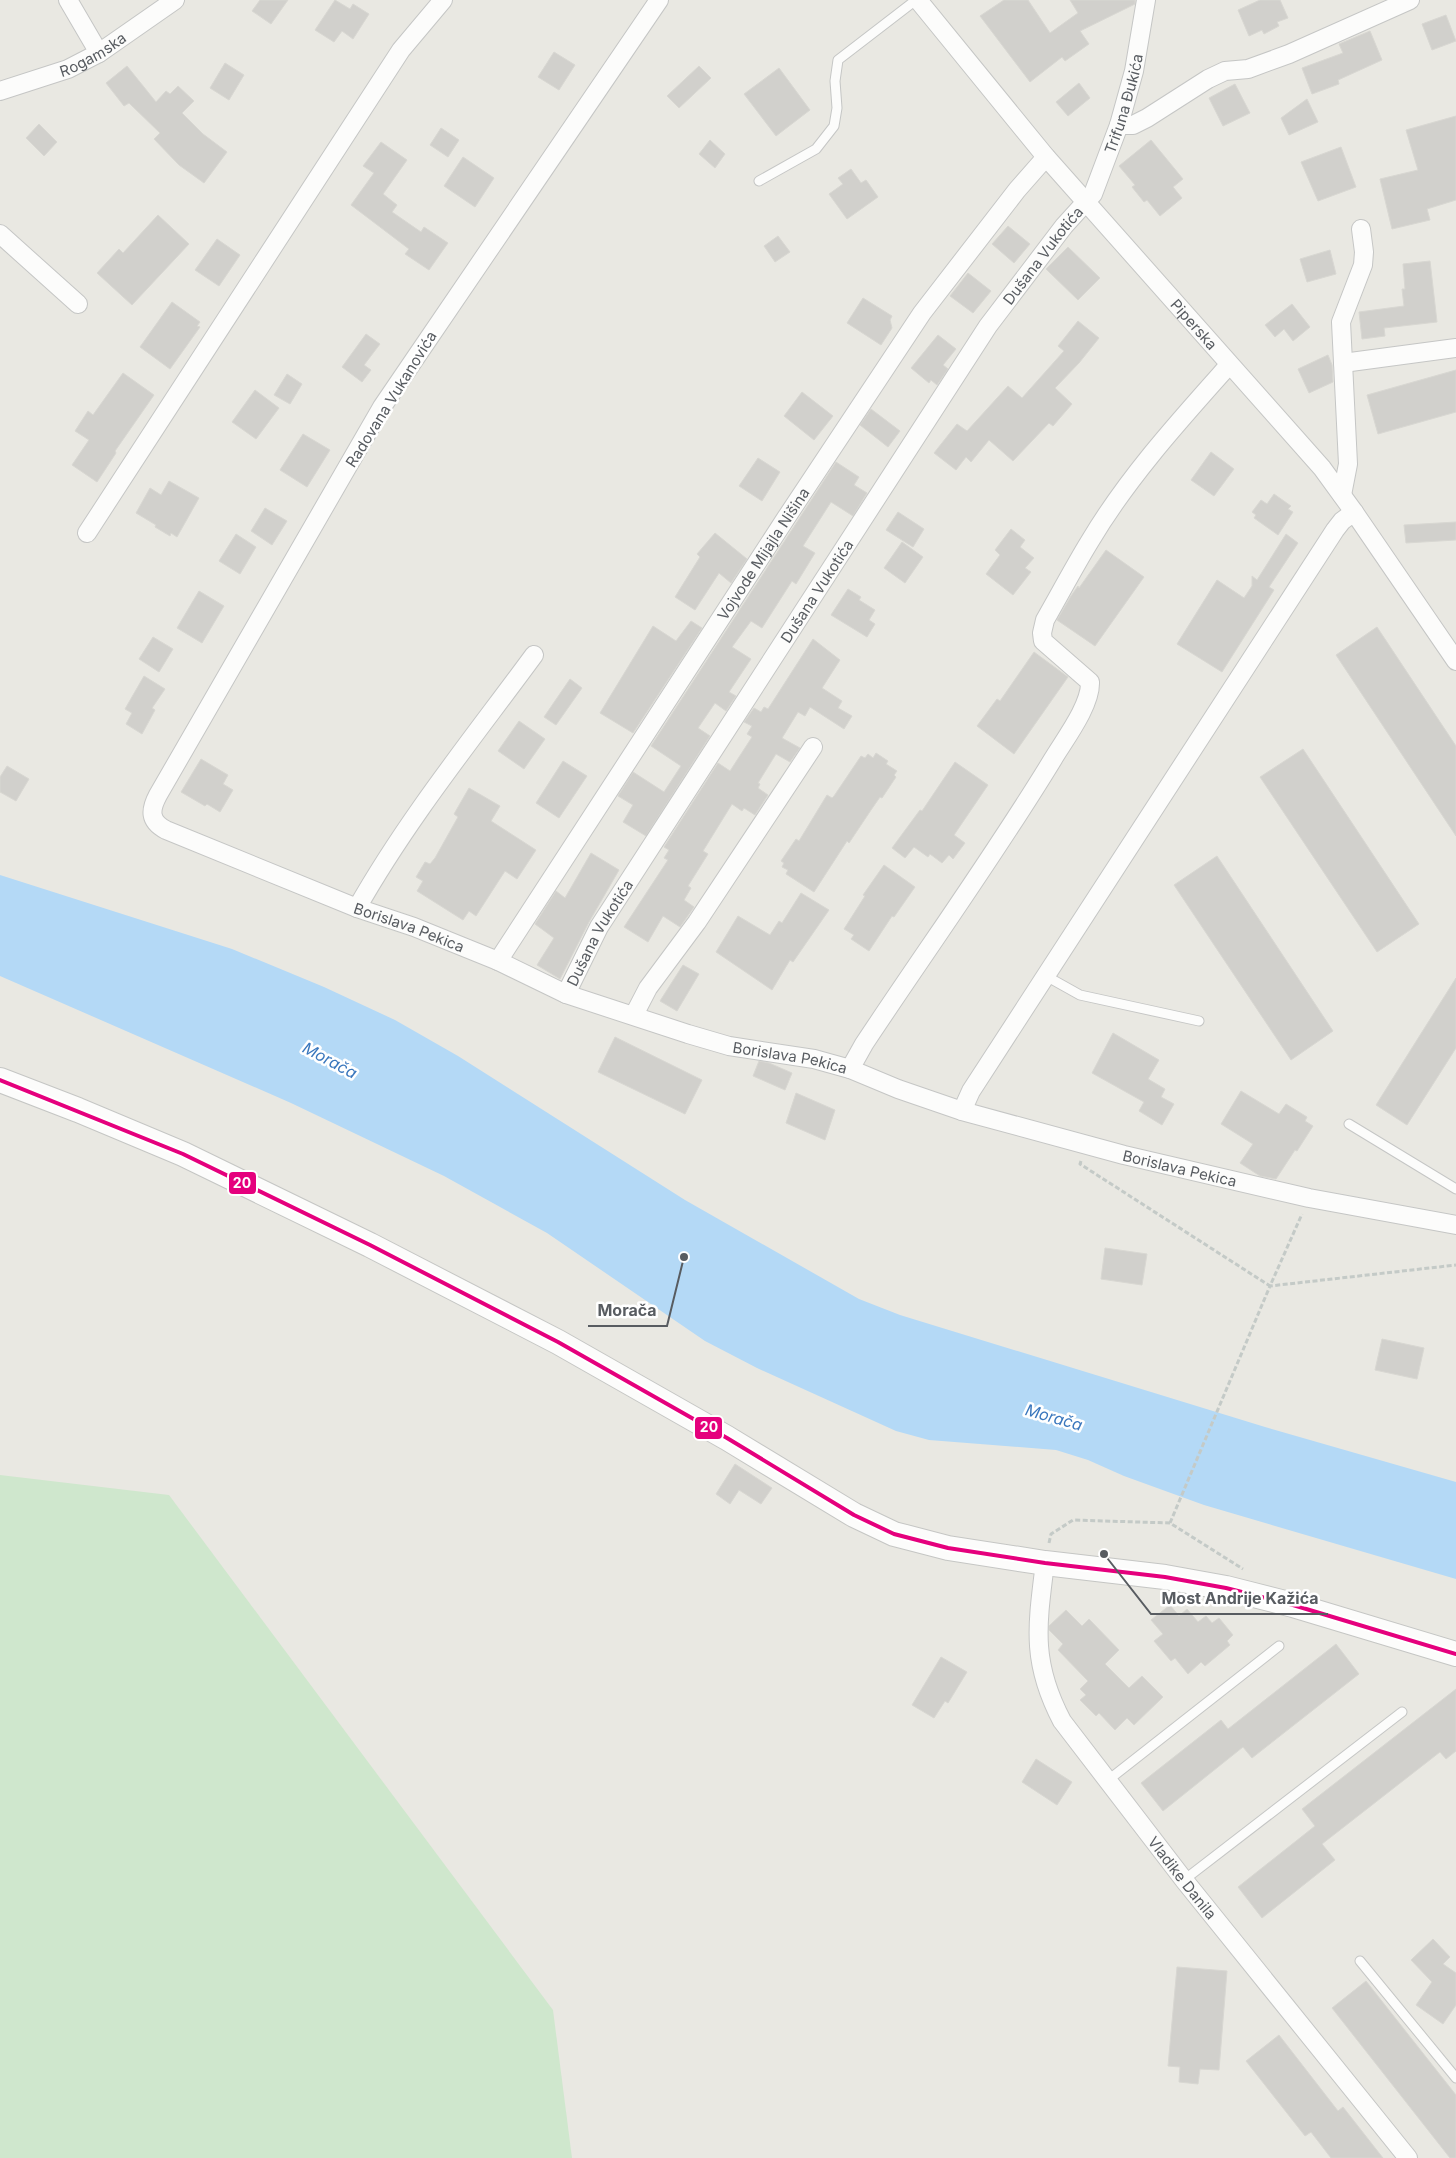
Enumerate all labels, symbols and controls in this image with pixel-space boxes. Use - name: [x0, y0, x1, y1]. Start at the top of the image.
- street label: Rogamska: [57, 28, 129, 81]
- street label: Trifuna Đukića: [1100, 52, 1146, 156]
- street label: Dušana Vukotića: [998, 202, 1087, 308]
- street label: Piperska: [1167, 295, 1222, 353]
- street label: Radovana Vukanovića: [341, 327, 441, 471]
- street label: Vojvode Mijajla Nišina: [713, 484, 813, 624]
- street label: Dušana Vukotića: [776, 536, 857, 646]
- street label: Dušana Vukotića: [562, 876, 637, 989]
- street label: Borislava Pekica: [351, 898, 467, 956]
- water label: Morača: [299, 1037, 361, 1083]
- street label: Borislava Pekica: [731, 1037, 850, 1077]
- street label: Borislava Pekica: [1121, 1146, 1239, 1190]
- line badge: 20: [228, 1171, 257, 1195]
- text: 20: [233, 1174, 251, 1191]
- callout: Morača: [588, 1295, 667, 1326]
- text: Morača: [597, 1300, 657, 1320]
- water label: Morača: [1023, 1399, 1085, 1435]
- line badge: 20: [694, 1416, 723, 1440]
- text: 20: [700, 1418, 718, 1435]
- callout: Most Andrije Kažića: [1151, 1583, 1328, 1614]
- text: Most Andrije Kažića: [1161, 1588, 1319, 1608]
- street label: Vladike Danila: [1144, 1832, 1221, 1923]

